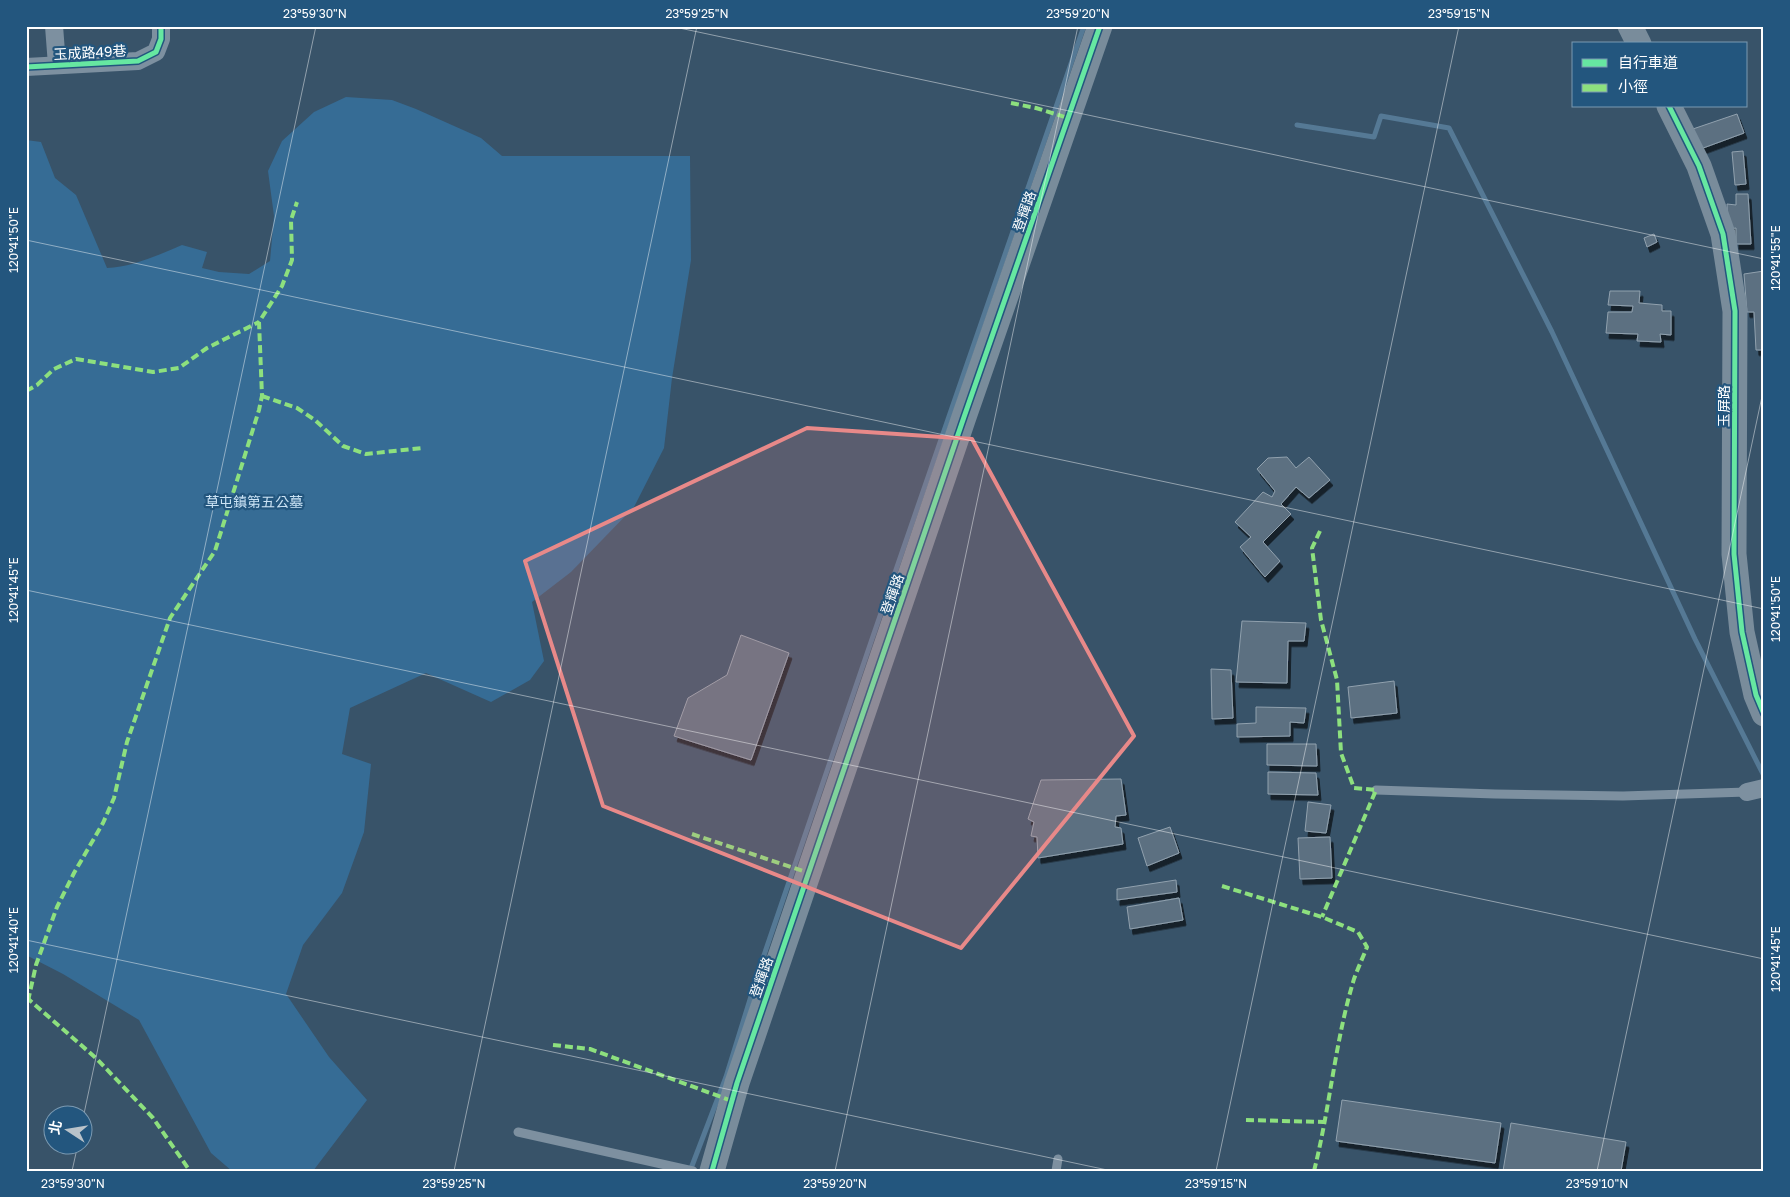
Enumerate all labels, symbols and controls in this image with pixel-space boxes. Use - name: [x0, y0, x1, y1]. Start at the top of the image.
- text: 23°59'30"N: [283, 6, 347, 21]
- text: 23°59'25"N: [665, 6, 729, 21]
- text: 23°59'20"N: [1046, 6, 1110, 21]
- text: 23°59'15"N: [1428, 6, 1490, 21]
- street label: 玉成路49巷: [53, 42, 127, 62]
- legend: [1572, 42, 1748, 108]
- text: 自行車道: [1618, 53, 1678, 71]
- text: 小徑: [1618, 77, 1648, 95]
- street label: 登輝路: [1009, 188, 1039, 234]
- text: 120°41'50"E: [6, 207, 21, 273]
- text: 120°41'55"E: [1768, 225, 1783, 291]
- street label: 玉屏路: [1715, 385, 1732, 427]
- park label: 草屯鎮第五公墓: [205, 493, 303, 510]
- text: 120°41'45"E: [6, 557, 21, 623]
- street label: 登輝路: [877, 571, 907, 617]
- text: 120°41'50"E: [1768, 576, 1783, 642]
- text: 120°41'40"E: [6, 907, 21, 973]
- text: 120°41'45"E: [1768, 926, 1783, 992]
- street label: 登輝路: [746, 954, 776, 1000]
- north arrow: [42, 1104, 92, 1154]
- text: 北: [45, 1119, 65, 1136]
- text: 23°59'30"N: [41, 1176, 105, 1191]
- text: 23°59'25"N: [422, 1176, 486, 1191]
- text: 23°59'20"N: [803, 1176, 867, 1191]
- text: 23°59'15"N: [1185, 1176, 1247, 1191]
- text: 23°59'10"N: [1566, 1176, 1628, 1191]

